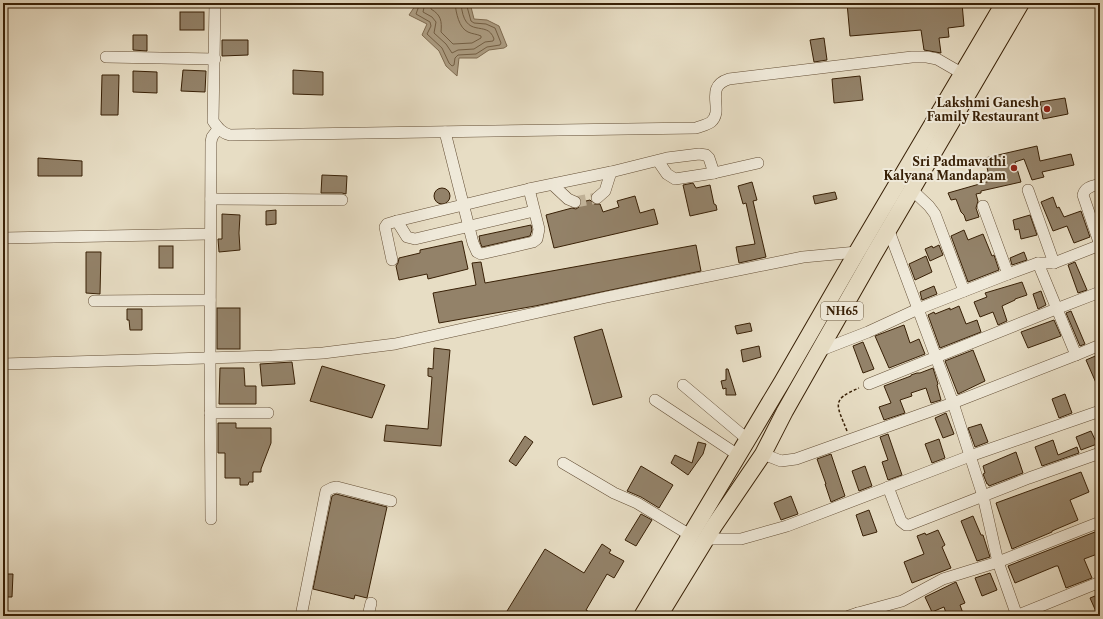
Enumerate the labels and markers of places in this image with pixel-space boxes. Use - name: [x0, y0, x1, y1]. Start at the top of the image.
- place label: Lakshmi Ganesh Family Restaurant: [927, 95, 1040, 124]
- marker: Lakshmi Ganesh Family Restaurant: [1042, 104, 1052, 114]
- place label: Sri Padmavathi Kalyana Mandapam: [883, 154, 1007, 183]
- marker: Sri Padmavathi Kalyana Mandapam: [1009, 163, 1019, 173]

